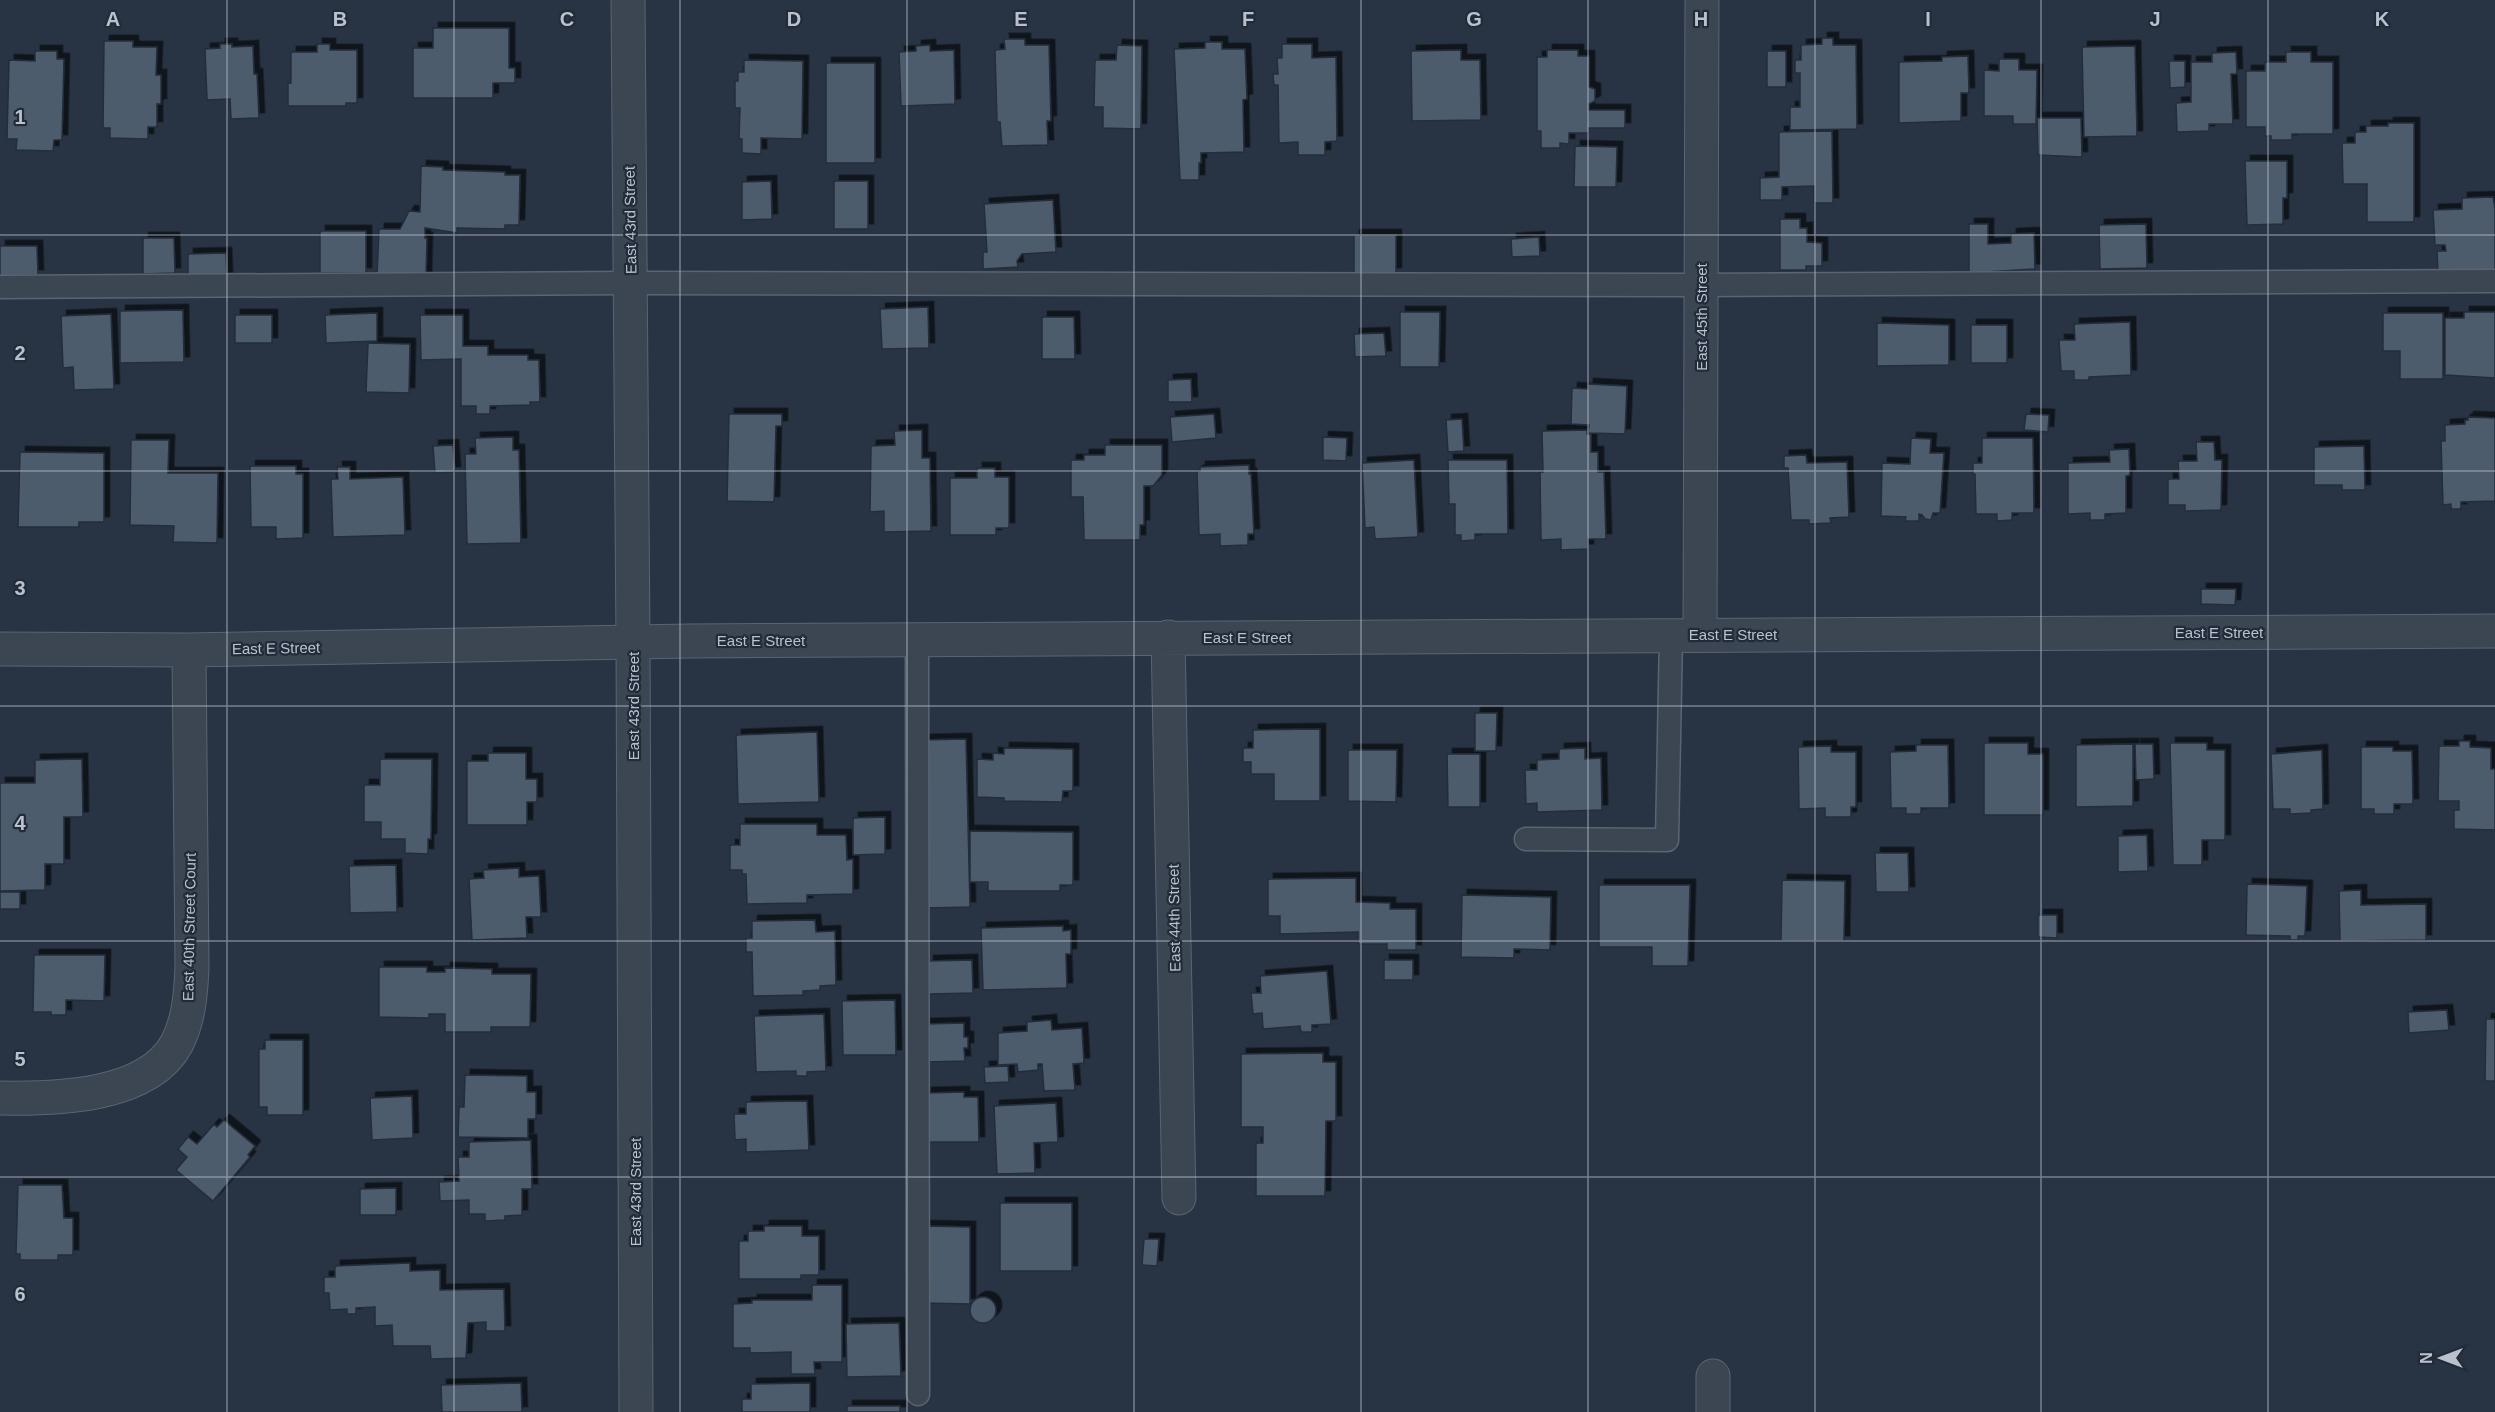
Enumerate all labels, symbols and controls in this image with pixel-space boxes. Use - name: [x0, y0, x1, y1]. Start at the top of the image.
- text: A: [106, 8, 120, 30]
- text: B: [333, 8, 347, 30]
- text: C: [560, 8, 574, 30]
- text: D: [787, 8, 801, 30]
- text: E: [1014, 8, 1028, 30]
- text: F: [1242, 8, 1254, 30]
- text: G: [1466, 8, 1482, 30]
- text: H: [1694, 8, 1708, 30]
- text: I: [1925, 8, 1931, 30]
- text: J: [2149, 8, 2161, 30]
- text: K: [2375, 8, 2390, 30]
- text: 1: [14, 106, 26, 128]
- street label: East 43rd Street: [621, 165, 639, 274]
- street label: East 45th Street: [1693, 262, 1710, 371]
- text: 2: [14, 342, 26, 364]
- text: 3: [14, 577, 26, 599]
- street label: East E Street: [2175, 624, 2264, 641]
- street label: East E Street: [1689, 626, 1778, 643]
- street label: East E Street: [1203, 629, 1292, 646]
- street label: East E Street: [717, 632, 806, 649]
- street label: East E Street: [232, 639, 321, 657]
- street label: East 43rd Street: [625, 651, 642, 760]
- text: 4: [14, 812, 26, 834]
- street label: East 40th Street Court: [179, 852, 199, 1001]
- street label: East 44th Street: [1165, 863, 1183, 972]
- text: 5: [14, 1048, 26, 1070]
- street label: East 43rd Street: [627, 1137, 644, 1246]
- text: 6: [14, 1283, 26, 1305]
- north arrow: [2411, 1328, 2471, 1388]
- text: N: [2418, 1352, 2435, 1364]

